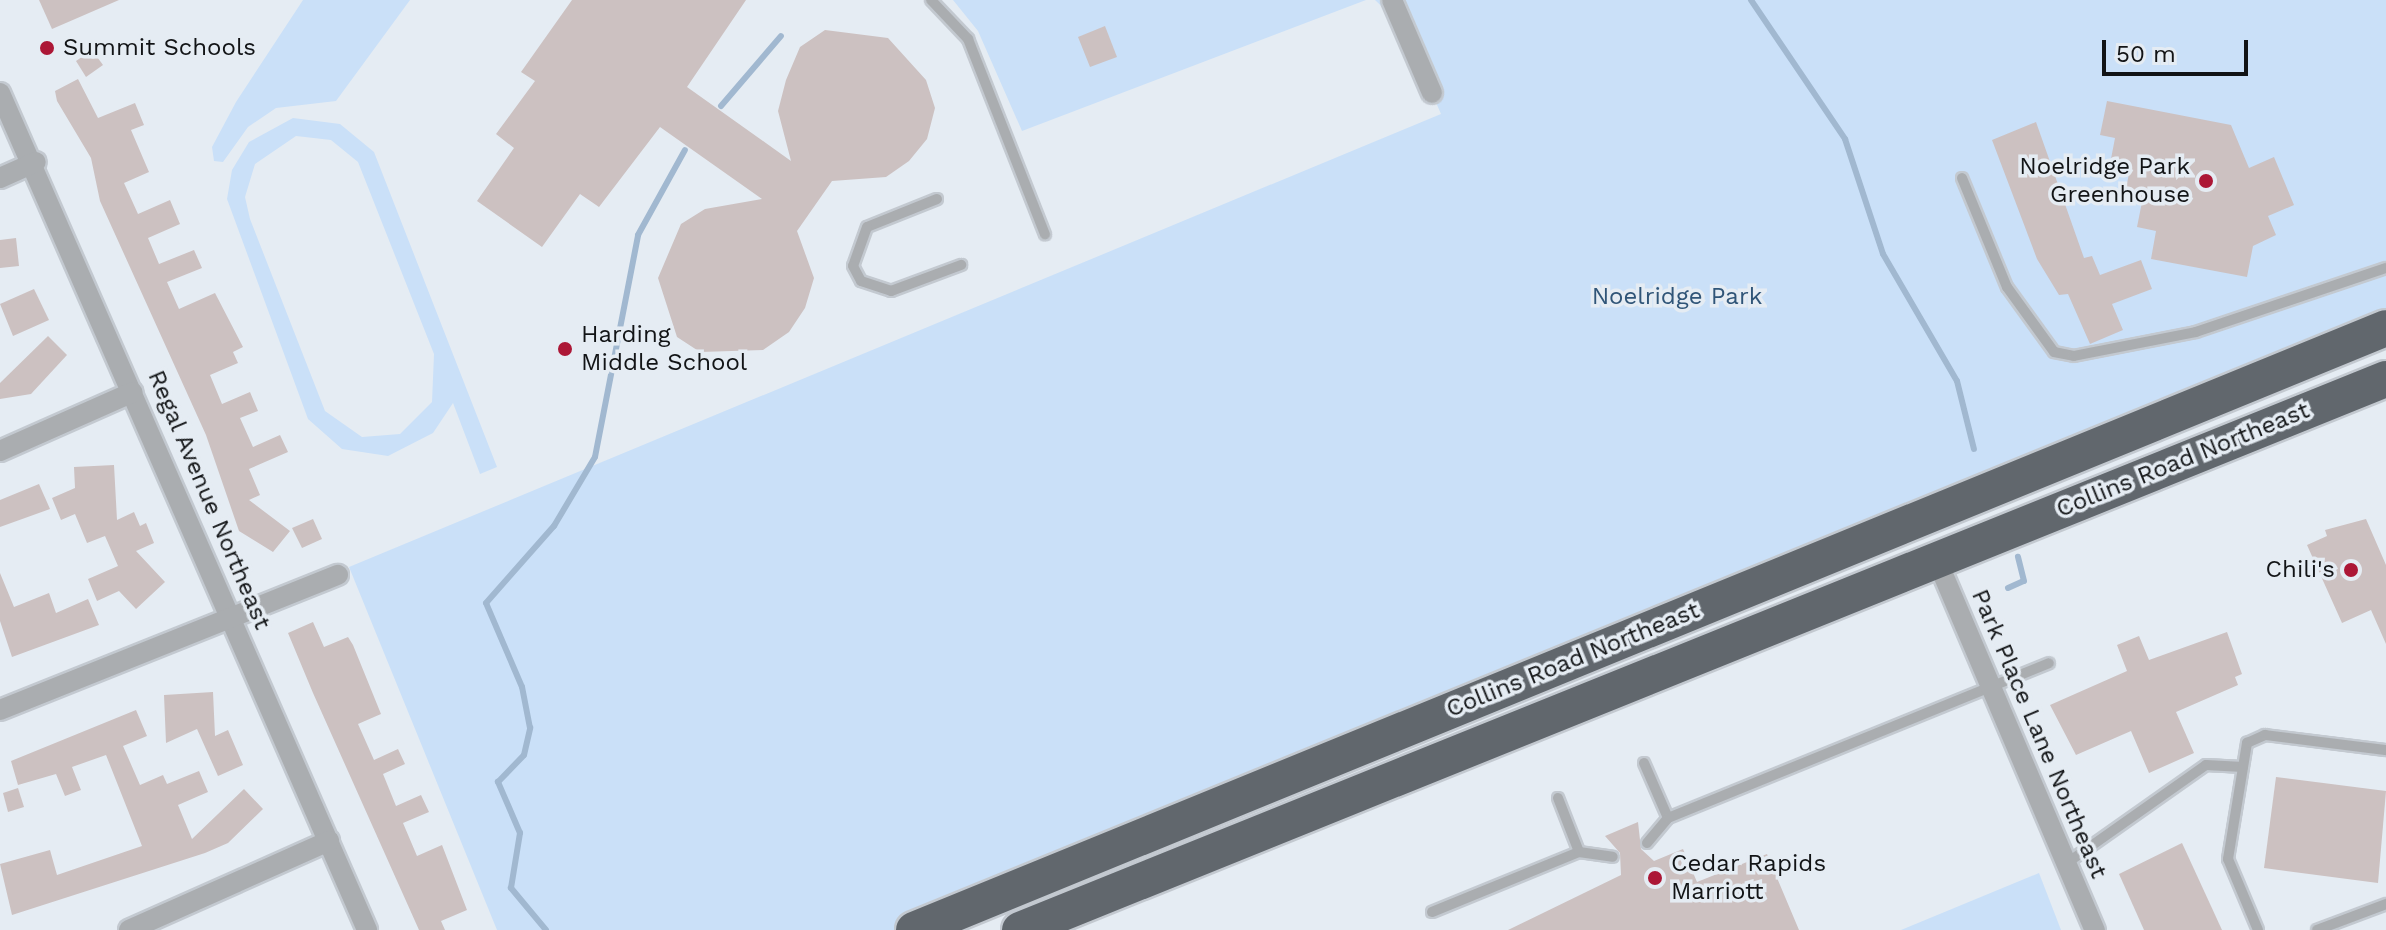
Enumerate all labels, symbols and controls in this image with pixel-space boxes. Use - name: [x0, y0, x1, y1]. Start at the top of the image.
- scale bar: [2106, 24, 2252, 74]
- place label: Summit Schools: [63, 34, 256, 62]
- marker: Summit Schools: [38, 39, 56, 57]
- text: 50 m: [2116, 40, 2176, 68]
- place label: Noelridge Park Greenhouse: [2019, 153, 2190, 209]
- marker: Noelridge Park Greenhouse: [2197, 172, 2215, 190]
- park label: Noelridge Park: [1592, 283, 1762, 311]
- place label: Harding Middle School: [581, 321, 747, 377]
- marker: Harding Middle School: [556, 340, 574, 358]
- street label: Regal Avenue Northeast: [141, 365, 277, 635]
- street label: Collins Road Northeast: [2052, 396, 2314, 524]
- place label: Chili's: [2266, 556, 2335, 584]
- marker: Chili's: [2342, 561, 2360, 579]
- street label: Park Place Lane Northeast: [1965, 585, 2113, 883]
- street label: Collins Road Northeast: [1442, 596, 1704, 724]
- place label: Cedar Rapids Marriott: [1671, 850, 1827, 906]
- marker: Cedar Rapids Marriott: [1646, 869, 1664, 887]

